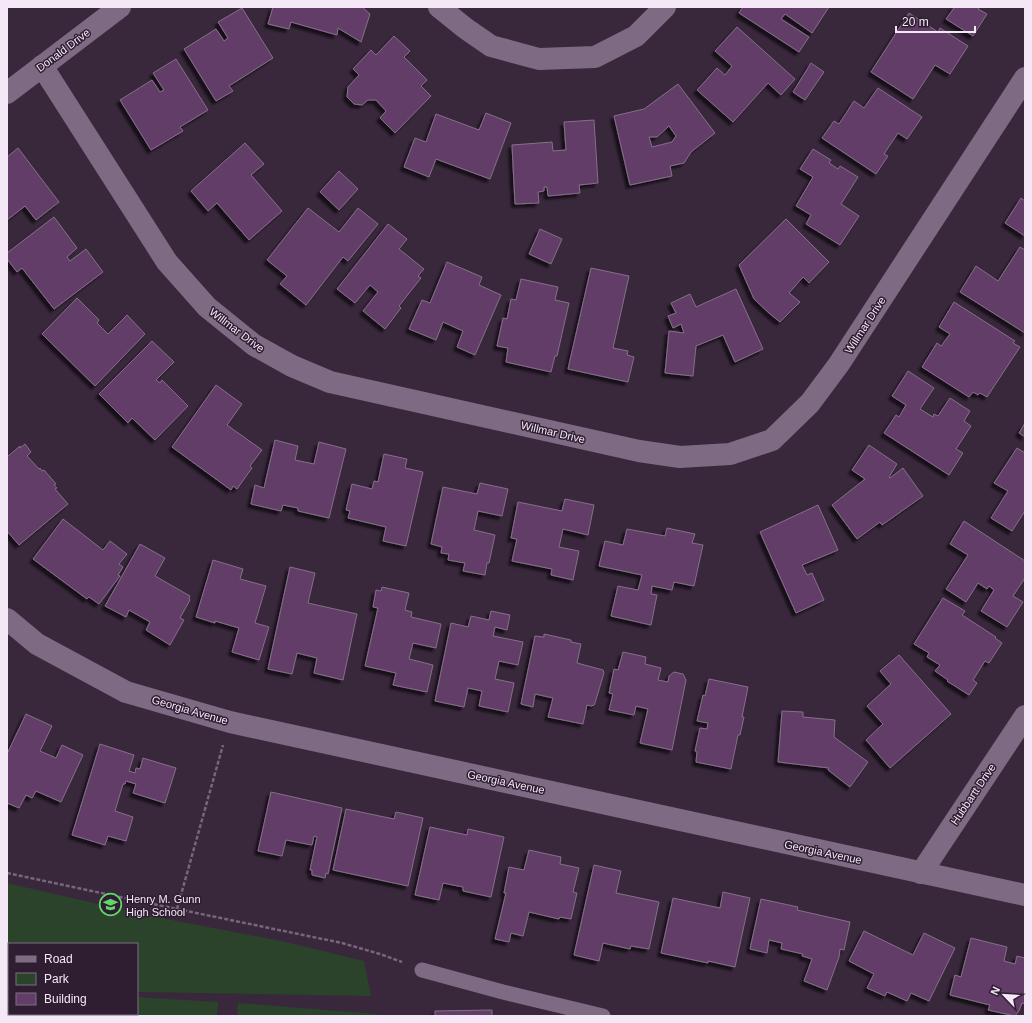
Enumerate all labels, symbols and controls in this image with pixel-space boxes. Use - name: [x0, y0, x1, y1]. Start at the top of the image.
- scale bar: [896, 8, 975, 34]
- text: 20 m: [902, 15, 929, 29]
- street label: Donald Drive: [34, 26, 92, 74]
- street label: Willmar Drive: [842, 294, 888, 356]
- street label: Willmar Drive: [207, 306, 267, 354]
- street label: Willmar Drive: [520, 419, 586, 445]
- street label: Georgia Avenue: [151, 693, 229, 727]
- street label: Hubbartt Drive: [948, 761, 998, 827]
- street label: Georgia Avenue: [466, 768, 546, 796]
- street label: Georgia Avenue: [783, 838, 863, 866]
- school or university icon: Henry M. Gunn High School: [97, 892, 123, 918]
- place label: Henry M. Gunn High School: [126, 893, 201, 918]
- legend: [8, 943, 138, 1015]
- text: Road: [44, 952, 73, 966]
- text: Park: [44, 972, 70, 986]
- north arrow: [984, 975, 1024, 1015]
- text: N: [988, 985, 1002, 997]
- text: Building: [44, 992, 87, 1006]

